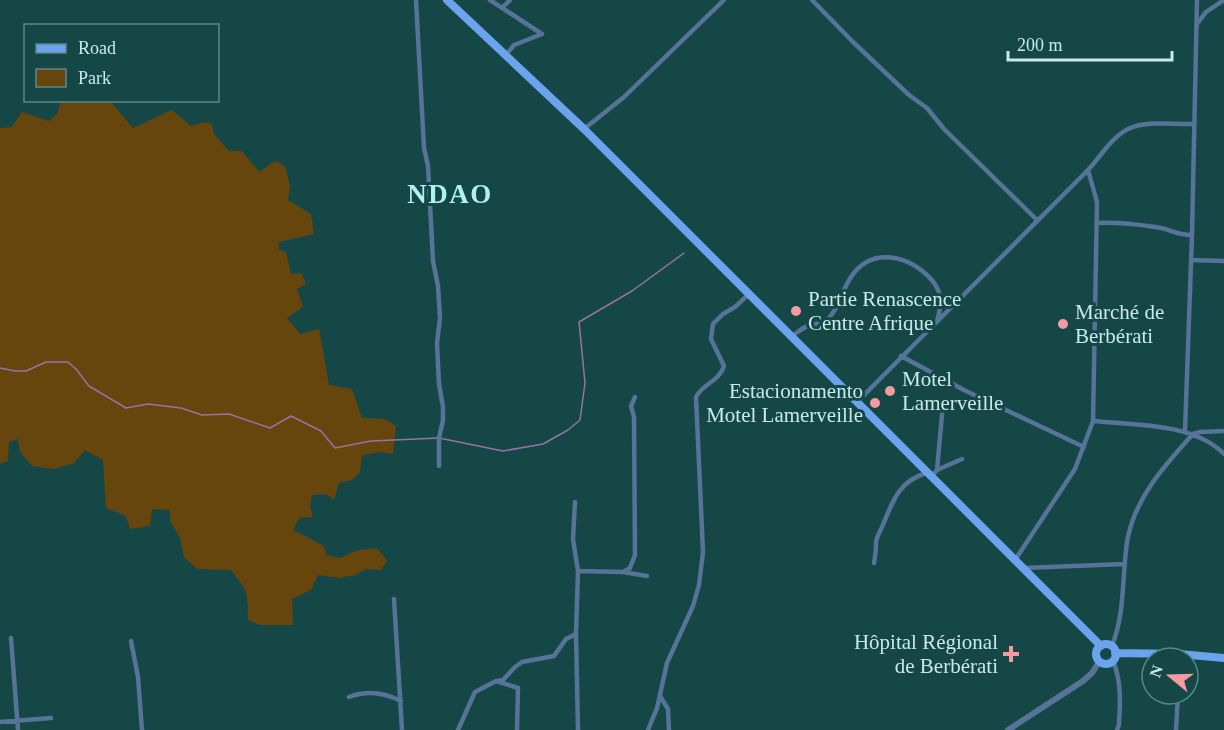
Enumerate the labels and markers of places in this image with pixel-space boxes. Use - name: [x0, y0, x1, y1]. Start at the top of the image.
- place label: Partie Renascence Centre Afrique: [808, 287, 961, 335]
- place label: Marché de Berbérati: [1075, 300, 1164, 348]
- marker: Partie Renascence Centre Afrique: [789, 304, 803, 318]
- marker: Marché de Berbérati: [1056, 317, 1070, 331]
- place label: Motel Lamerveille: [902, 367, 1003, 415]
- place label: Estacionamento Motel Lamerveille: [706, 379, 863, 427]
- marker: Motel Lamerveille: [883, 384, 897, 398]
- marker: Estacionamento Motel Lamerveille: [868, 396, 882, 410]
- place label: Hôpital Régional de Berbérati: [854, 630, 998, 678]
- marker: Hôpital Régional de Berbérati: [1002, 645, 1020, 663]

